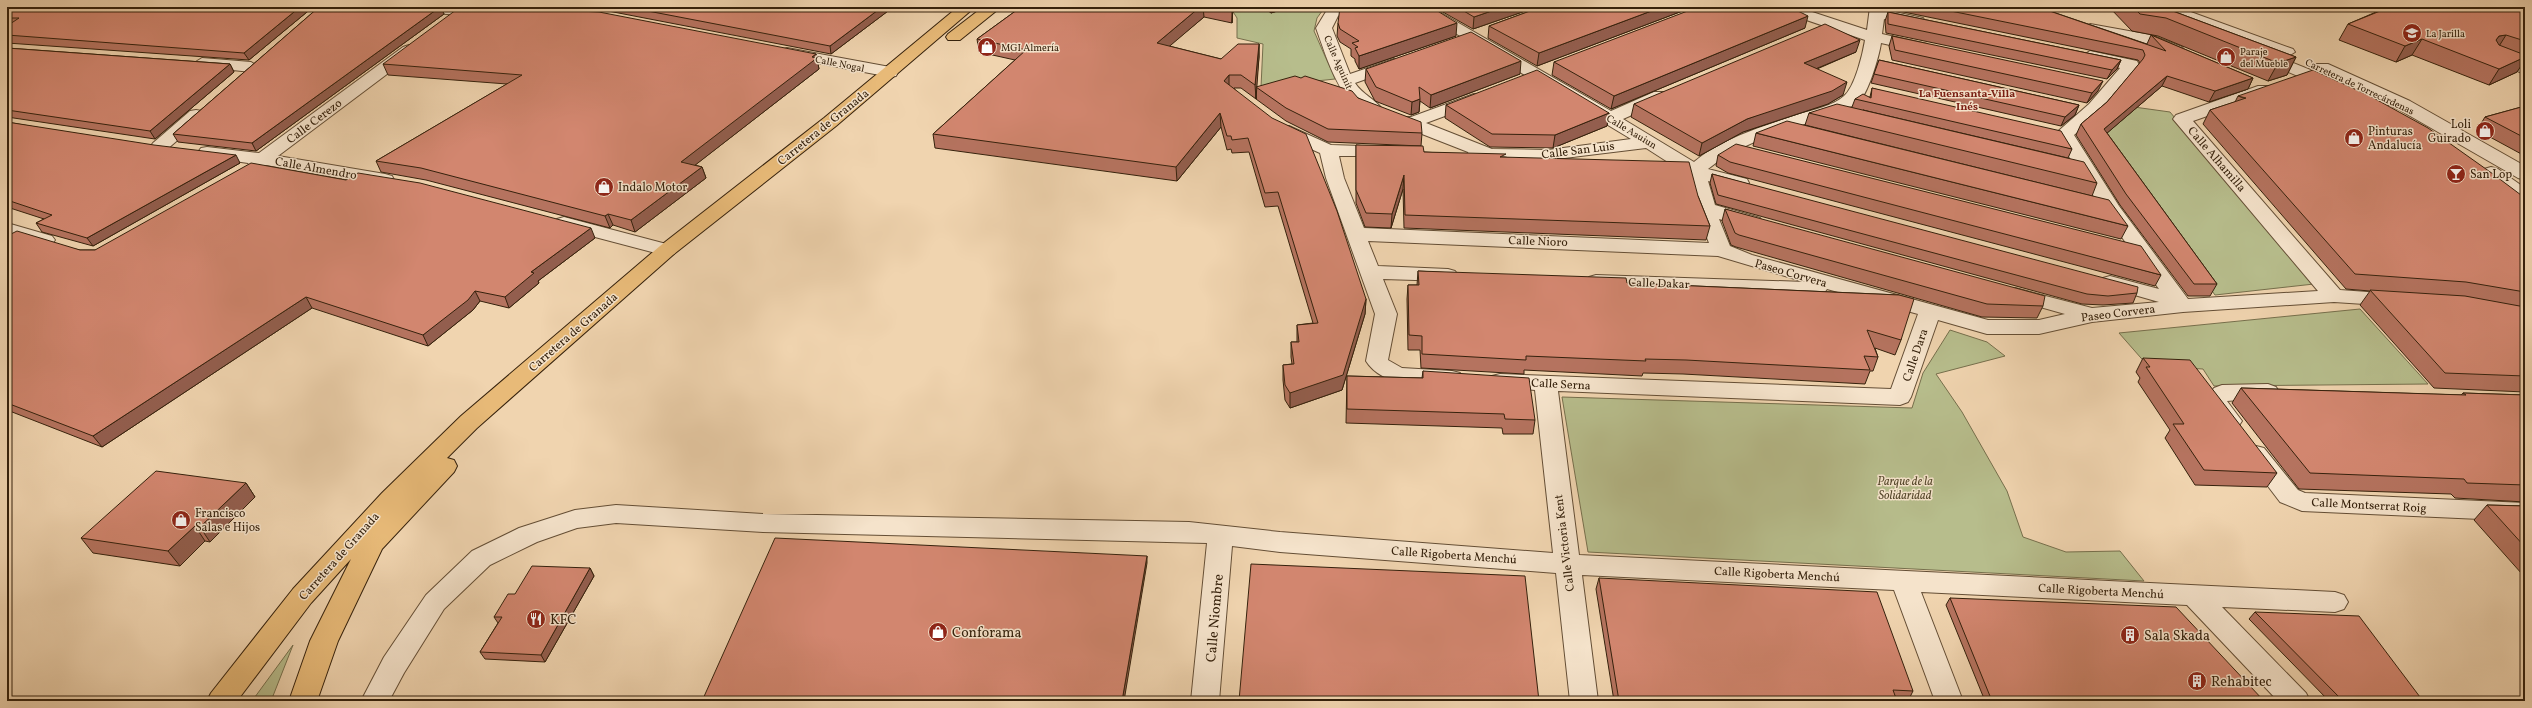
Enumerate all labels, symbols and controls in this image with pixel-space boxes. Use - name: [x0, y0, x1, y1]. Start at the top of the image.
- school or university icon: La Jarilla: [2401, 22, 2423, 44]
- place label: La Jarilla: [2426, 27, 2465, 41]
- street label: Calle Aguinit: [1320, 33, 1356, 92]
- shop icon: MGI Almería: [976, 36, 998, 58]
- place label: MGI Almería: [1001, 41, 1059, 55]
- place label: Paraje del Mueble: [2240, 45, 2288, 71]
- shop icon: Paraje del Mueble: [2215, 46, 2237, 68]
- street label: Calle Nogal: [814, 52, 866, 76]
- street label: Carretera de Torrecárdenas: [2303, 55, 2416, 118]
- street label: Carretera de Granada: [775, 86, 873, 170]
- district label: La Fuensanta-Villa Inés: [1919, 87, 2015, 115]
- street label: Calle Cerezo: [284, 96, 346, 148]
- street label: Calle Aauiun: [1604, 111, 1659, 152]
- place label: Loli Guirado: [2428, 117, 2471, 147]
- shop icon: Loli Guirado: [2474, 120, 2496, 142]
- street label: Calle Alhamilla: [2183, 124, 2249, 196]
- place label: Pinturas Andalucía: [2368, 124, 2422, 154]
- shop icon: Pinturas Andalucía: [2343, 127, 2365, 149]
- street label: Calle San Luis: [1541, 139, 1616, 163]
- street label: Calle Almendro: [274, 154, 358, 184]
- bar icon: San Lop: [2445, 163, 2467, 185]
- place label: San Lop: [2470, 167, 2512, 183]
- shop icon: Indalo Motor: [593, 176, 615, 198]
- place label: Indalo Motor: [618, 180, 687, 196]
- street label: Calle Nioro: [1508, 233, 1568, 251]
- street label: Paseo Corvera: [1753, 256, 1829, 292]
- street label: Calle Dakar: [1628, 275, 1690, 293]
- street label: Carretera de Granada: [526, 290, 622, 376]
- street label: Paseo Corvera: [2080, 301, 2156, 326]
- street label: Calle Dara: [1899, 327, 1932, 384]
- street label: Calle Serna: [1531, 375, 1591, 395]
- park label: Parque de la Solidaridad: [1877, 474, 1933, 504]
- street label: Calle Victoria Kent: [1551, 493, 1579, 592]
- street label: Calle Montserrat Roig: [2311, 495, 2427, 517]
- place label: Francisco Salas e Hijos: [195, 506, 260, 536]
- shop icon: Francisco Salas e Hijos: [170, 509, 192, 531]
- street label: Carretera de Granada: [296, 509, 384, 604]
- street label: Calle Rigoberta Menchú: [1391, 544, 1518, 568]
- street label: Calle Rigoberta Menchú: [1714, 564, 1840, 586]
- street label: Calle Niombre: [1202, 573, 1229, 663]
- street label: Calle Rigoberta Menchú: [2038, 581, 2164, 603]
- restaurant icon: KFC: [525, 608, 547, 630]
- place label: KFC: [550, 611, 577, 630]
- shop icon: Conforama: [927, 621, 949, 643]
- place label: Conforama: [952, 624, 1021, 643]
- building icon: Sala Skada: [2119, 624, 2141, 646]
- place label: Sala Skada: [2144, 627, 2210, 646]
- building icon: Rehabitec: [2186, 670, 2208, 692]
- place label: Rehabitec: [2211, 673, 2272, 692]

